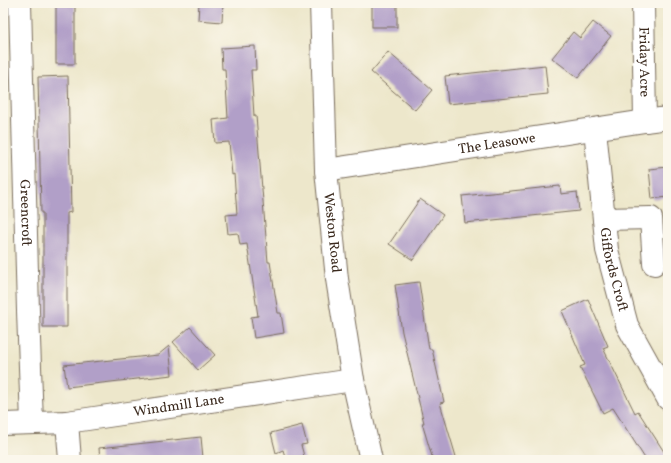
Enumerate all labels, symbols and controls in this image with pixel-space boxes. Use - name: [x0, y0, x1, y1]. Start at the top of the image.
- street label: Friday Acre: [634, 27, 654, 98]
- street label: The Leasowe: [457, 128, 537, 159]
- street label: Greencroft: [15, 179, 36, 247]
- street label: Weston Road: [319, 192, 346, 274]
- street label: Giffords Croft: [595, 227, 633, 314]
- street label: Windmill Lane: [132, 389, 226, 422]

